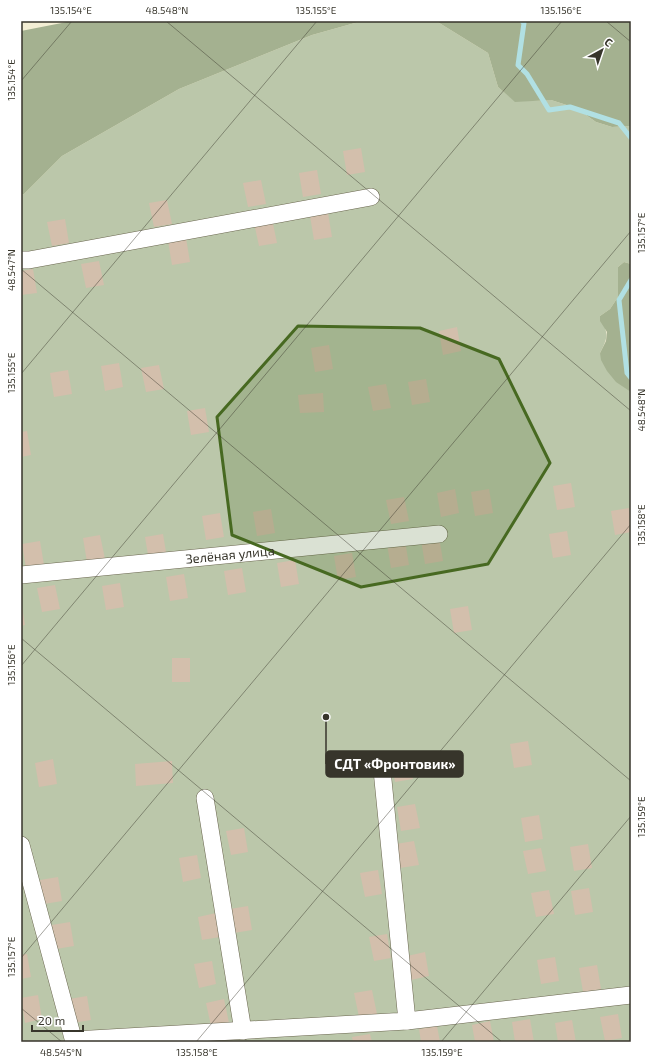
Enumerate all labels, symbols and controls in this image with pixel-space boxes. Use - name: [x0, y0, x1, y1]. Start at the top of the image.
- text: 135.154°E: [50, 4, 92, 16]
- text: 48.548°N: [146, 4, 188, 16]
- text: 135.155°E: [296, 4, 337, 16]
- text: 135.156°E: [540, 4, 582, 16]
- north arrow: [582, 30, 622, 70]
- text: С: [602, 35, 616, 49]
- text: 135.154°E: [5, 59, 17, 101]
- text: 135.157°E: [635, 212, 647, 253]
- text: 48.547°N: [5, 249, 17, 291]
- text: 135.155°E: [5, 352, 17, 393]
- text: 48.548°N: [635, 389, 647, 431]
- text: 135.158°E: [635, 504, 647, 546]
- street label: Зелёная улица: [185, 542, 275, 567]
- text: 135.156°E: [5, 644, 17, 686]
- callout: СДТ «Фронтовик»: [326, 751, 463, 777]
- text: СДТ «Фронтовик»: [334, 755, 456, 772]
- text: 135.159°E: [635, 796, 647, 838]
- text: 135.157°E: [5, 936, 17, 977]
- scale bar: [32, 1007, 83, 1033]
- text: 20 m: [38, 1013, 65, 1027]
- text: 48.545°N: [40, 1046, 82, 1058]
- text: 135.158°E: [176, 1046, 218, 1058]
- text: 135.159°E: [421, 1046, 463, 1058]

